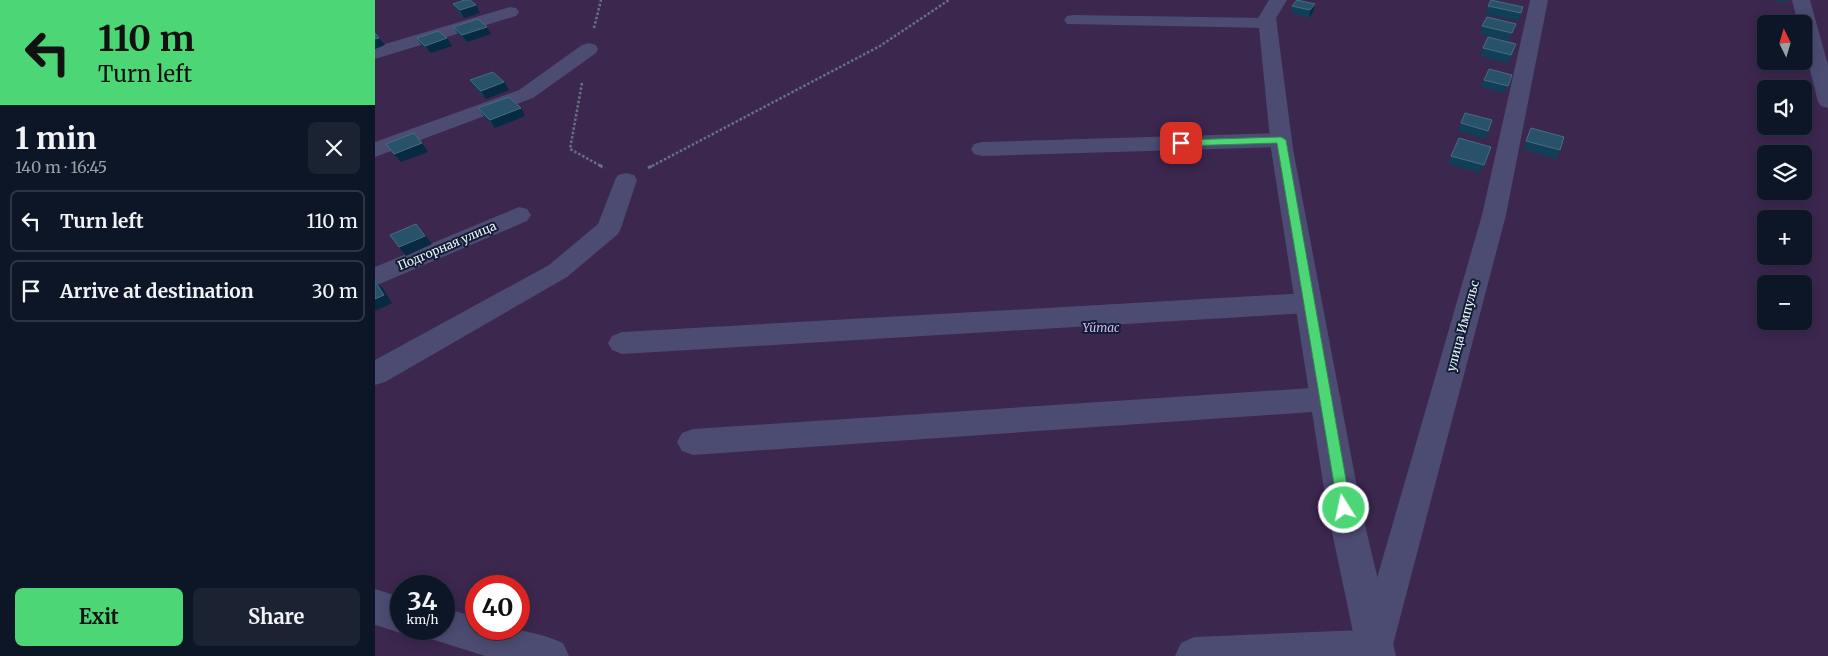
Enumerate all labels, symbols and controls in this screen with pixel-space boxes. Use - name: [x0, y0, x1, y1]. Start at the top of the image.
- north arrow: [1757, 15, 1813, 70]
- map controls: [1757, 15, 1812, 330]
- text: 110 m: [98, 17, 195, 61]
- icon: left: [15, 20, 80, 85]
- text: Turn left: [98, 60, 192, 88]
- button: sound: [1757, 80, 1812, 135]
- text: 1 min: [15, 119, 97, 157]
- button: close: [308, 122, 360, 174]
- pin: [1160, 122, 1202, 164]
- icon: arrive: [1167, 129, 1195, 157]
- button: layers: [1757, 145, 1812, 200]
- text: 140 m · 16:45: [15, 157, 107, 177]
- icon: left: [17, 207, 45, 235]
- text: Turn left: [60, 209, 144, 233]
- text: 110 m: [307, 209, 358, 233]
- button: +: [1757, 210, 1812, 265]
- street label: Подгорная улица: [395, 218, 499, 273]
- button: −: [1757, 275, 1812, 330]
- icon: arrive: [17, 277, 45, 305]
- text: Arrive at destination: [60, 279, 254, 303]
- text: 30 m: [312, 279, 358, 303]
- street label: улица Импульс: [1443, 279, 1482, 373]
- park label: Үйтас: [1082, 320, 1120, 335]
- position arrow: [1317, 481, 1369, 533]
- speed limit sign: 40: [465, 575, 530, 640]
- text: 34: [408, 585, 437, 617]
- button: Exit: [15, 588, 183, 646]
- button: Share: [193, 588, 360, 646]
- text: km/h: [407, 612, 438, 627]

